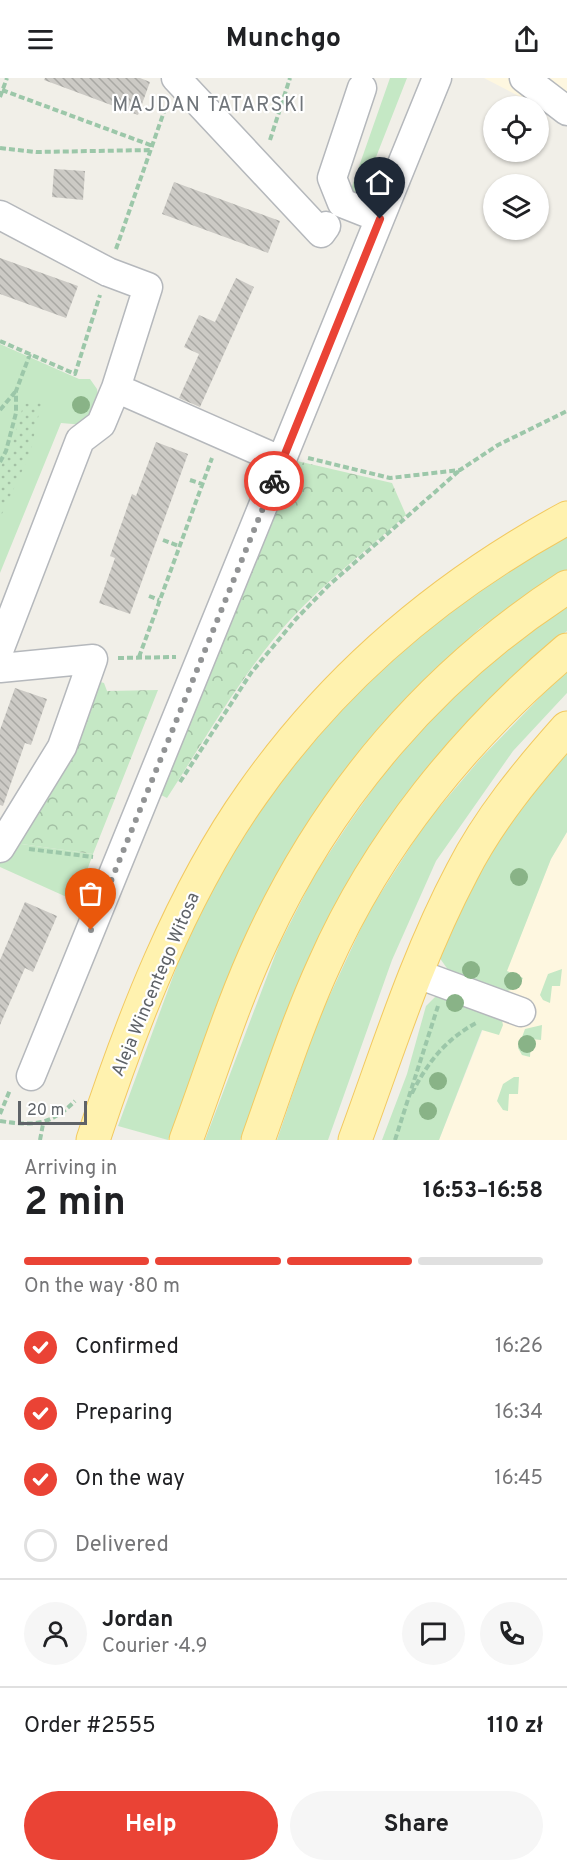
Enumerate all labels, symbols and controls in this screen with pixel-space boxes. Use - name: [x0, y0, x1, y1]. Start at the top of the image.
- text: Munchgo: [226, 22, 341, 56]
- icon: menu: [24, 23, 57, 56]
- icon: share: [510, 23, 543, 56]
- district label: MAJDAN TATARSKI: [112, 93, 306, 119]
- map controls: [483, 96, 549, 240]
- button: locate: [483, 96, 549, 162]
- pin: [354, 157, 405, 219]
- icon: home: [363, 166, 396, 199]
- button: layers: [483, 174, 549, 240]
- courier: [244, 451, 304, 511]
- icon: bike: [258, 465, 291, 498]
- pin: [65, 868, 116, 930]
- icon: bag: [74, 877, 107, 910]
- street label: Aleja Wincentego Witosa: [107, 889, 206, 1080]
- scale bar: [18, 1098, 87, 1126]
- text: 20 m: [27, 1101, 64, 1121]
- text: Arriving in: [24, 1156, 117, 1182]
- text: 16:53–16:58: [423, 1178, 543, 1205]
- text: 2 min: [24, 1180, 126, 1229]
- text: On the way · 80 m: [24, 1274, 180, 1300]
- icon: check: [24, 1331, 57, 1364]
- text: Confirmed: [75, 1334, 179, 1361]
- text: 16:26: [495, 1334, 543, 1360]
- icon: check: [24, 1397, 57, 1430]
- text: Preparing: [75, 1400, 173, 1427]
- text: 16:34: [495, 1400, 543, 1426]
- icon: check: [24, 1463, 57, 1496]
- text: On the way: [75, 1466, 185, 1493]
- text: 16:45: [494, 1466, 543, 1492]
- text: Delivered: [75, 1532, 169, 1559]
- button: person: [24, 1602, 87, 1665]
- button: chat: [402, 1602, 465, 1665]
- button: phone: [480, 1602, 543, 1665]
- text: Jordan: [102, 1607, 173, 1634]
- text: Courier · 4.9: [102, 1634, 207, 1660]
- text: Order #2555: [24, 1713, 156, 1740]
- text: 110 zł: [487, 1713, 543, 1740]
- button: Help: [24, 1791, 278, 1860]
- button: Share: [290, 1791, 543, 1860]

